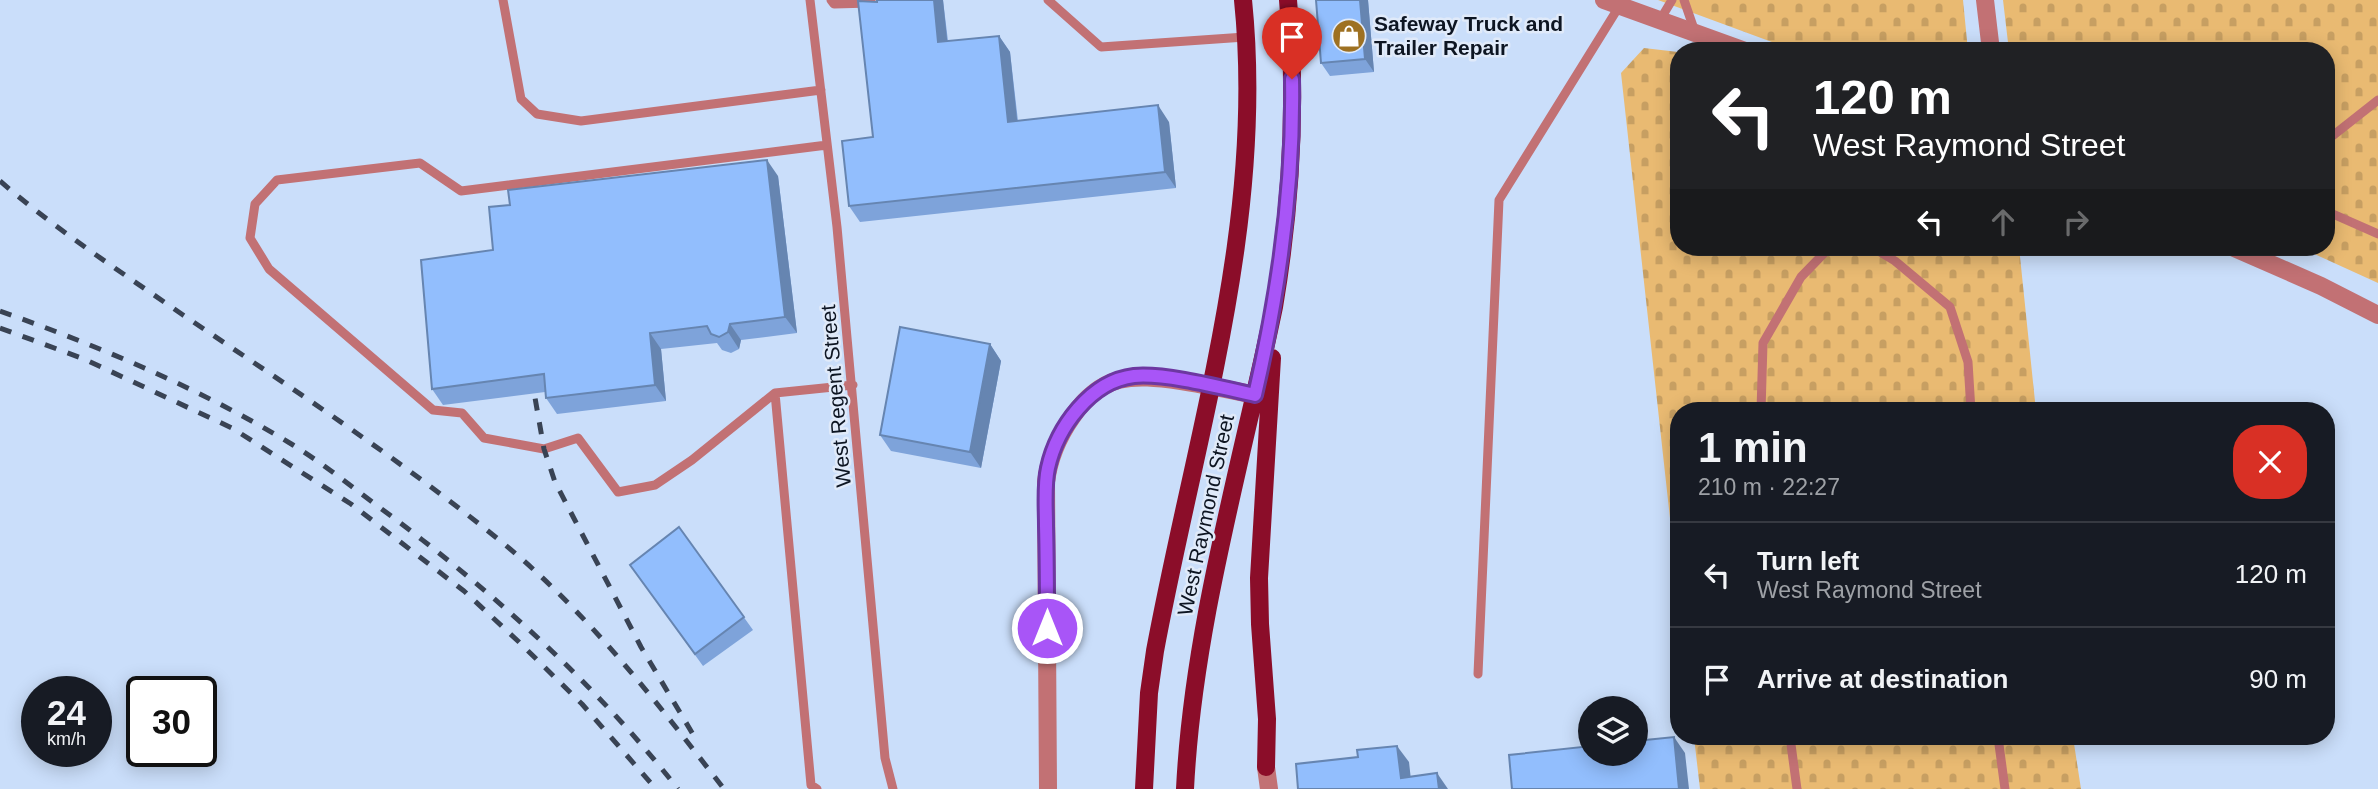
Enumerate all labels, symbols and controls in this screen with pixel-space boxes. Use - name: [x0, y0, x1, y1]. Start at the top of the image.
- pin: [1262, 7, 1322, 79]
- place label: Safeway Truck and Trailer Repair: [1374, 12, 1563, 59]
- shop icon: Safeway Truck and Trailer Repair: [1330, 17, 1368, 55]
- icon: arrive: [1273, 18, 1311, 56]
- icon: left: [1698, 70, 1789, 161]
- text: 120 m: [1813, 70, 1952, 124]
- text: West Raymond Street: [1813, 127, 2125, 163]
- icon: left: [1911, 203, 1949, 241]
- icon: ahead: [1984, 203, 2022, 241]
- icon: right: [2057, 203, 2095, 241]
- street label: West Regent Street: [816, 304, 855, 488]
- street label: West Raymond Street: [1173, 412, 1238, 618]
- text: 1 min: [1698, 424, 1808, 471]
- button: close: [2233, 425, 2307, 499]
- text: 210 m · 22:27: [1698, 474, 1840, 500]
- text: Turn left: [1757, 546, 1859, 576]
- icon: left: [1698, 556, 1736, 594]
- text: 120 m: [2235, 559, 2307, 589]
- text: West Raymond Street: [1757, 577, 1982, 603]
- position arrow: [1010, 591, 1084, 665]
- icon: arrive: [1698, 661, 1736, 699]
- text: Arrive at destination: [1757, 664, 2008, 694]
- text: 90 m: [2249, 664, 2307, 694]
- speed limit sign: 30: [126, 676, 217, 767]
- text: 24: [47, 693, 86, 732]
- map controls: [1578, 696, 1648, 766]
- button: layers: [1578, 696, 1648, 766]
- text: km/h: [47, 729, 86, 749]

